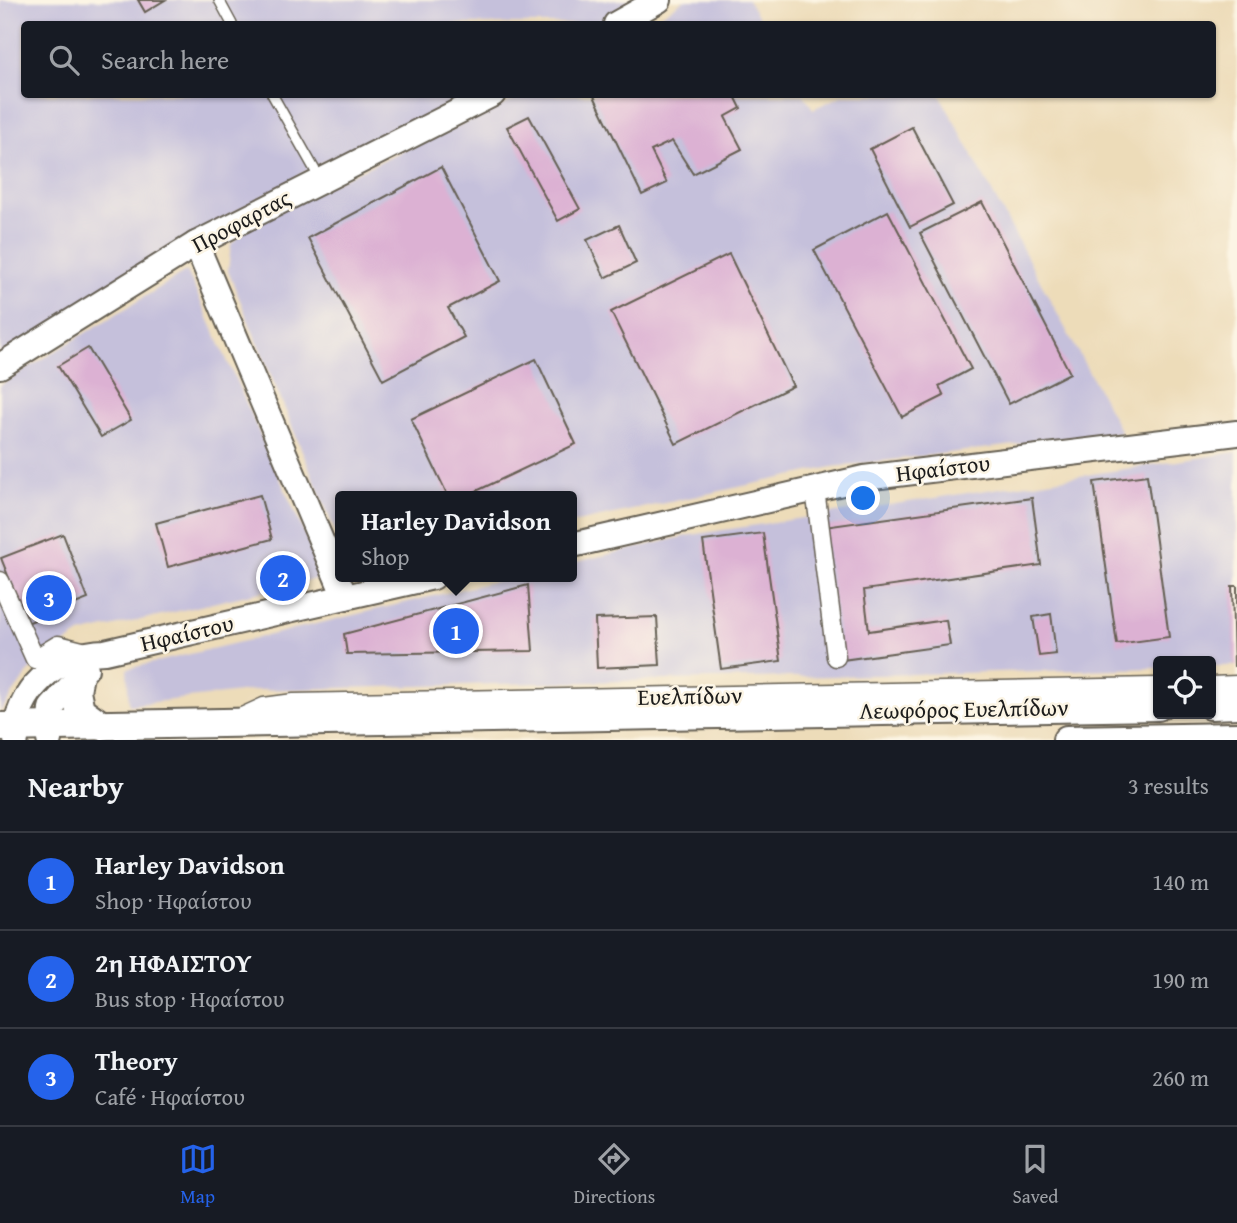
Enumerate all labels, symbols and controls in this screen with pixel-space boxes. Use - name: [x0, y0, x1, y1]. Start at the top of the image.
- search box: [21, 21, 1216, 98]
- text: Search here: [101, 40, 229, 79]
- icon: search: [45, 41, 83, 79]
- street label: Προφαρτας: [185, 181, 296, 260]
- street label: Ηφαίστου: [894, 445, 992, 490]
- your location: [846, 481, 880, 515]
- popup: [335, 491, 577, 582]
- text: Harley Davidson: [361, 501, 551, 540]
- text: Shop: [361, 540, 409, 573]
- pin: 2: [260, 552, 306, 604]
- pin: 3: [26, 572, 72, 624]
- pin: 1: [433, 605, 479, 657]
- street label: Ηφαίστου: [137, 606, 237, 659]
- map controls: [1153, 656, 1216, 719]
- button: locate: [1153, 656, 1216, 719]
- street label: Ευελπίδων: [637, 678, 743, 713]
- street label: Λεωφόρος Ευελπίδων: [859, 690, 1069, 727]
- text: Nearby: [28, 764, 124, 808]
- text: 3 results: [1128, 769, 1209, 802]
- text: Harley Davidson: [95, 845, 285, 884]
- text: 1: [45, 865, 57, 898]
- text: 140 m: [1152, 865, 1209, 898]
- text: Shop · Ηφαίστου: [95, 884, 252, 917]
- text: 2η ΗΦΑΙΣΤΟΥ: [95, 943, 251, 982]
- text: 2: [45, 963, 57, 996]
- text: 190 m: [1152, 963, 1209, 996]
- text: Bus stop · Ηφαίστου: [95, 982, 285, 1015]
- text: Theory: [95, 1041, 178, 1080]
- text: 3: [45, 1061, 57, 1094]
- text: 260 m: [1152, 1061, 1209, 1094]
- text: Café · Ηφαίστου: [95, 1080, 245, 1113]
- tab: Map: [179, 1140, 217, 1210]
- tab: Directions: [574, 1140, 655, 1210]
- tab: Saved: [1012, 1140, 1058, 1210]

